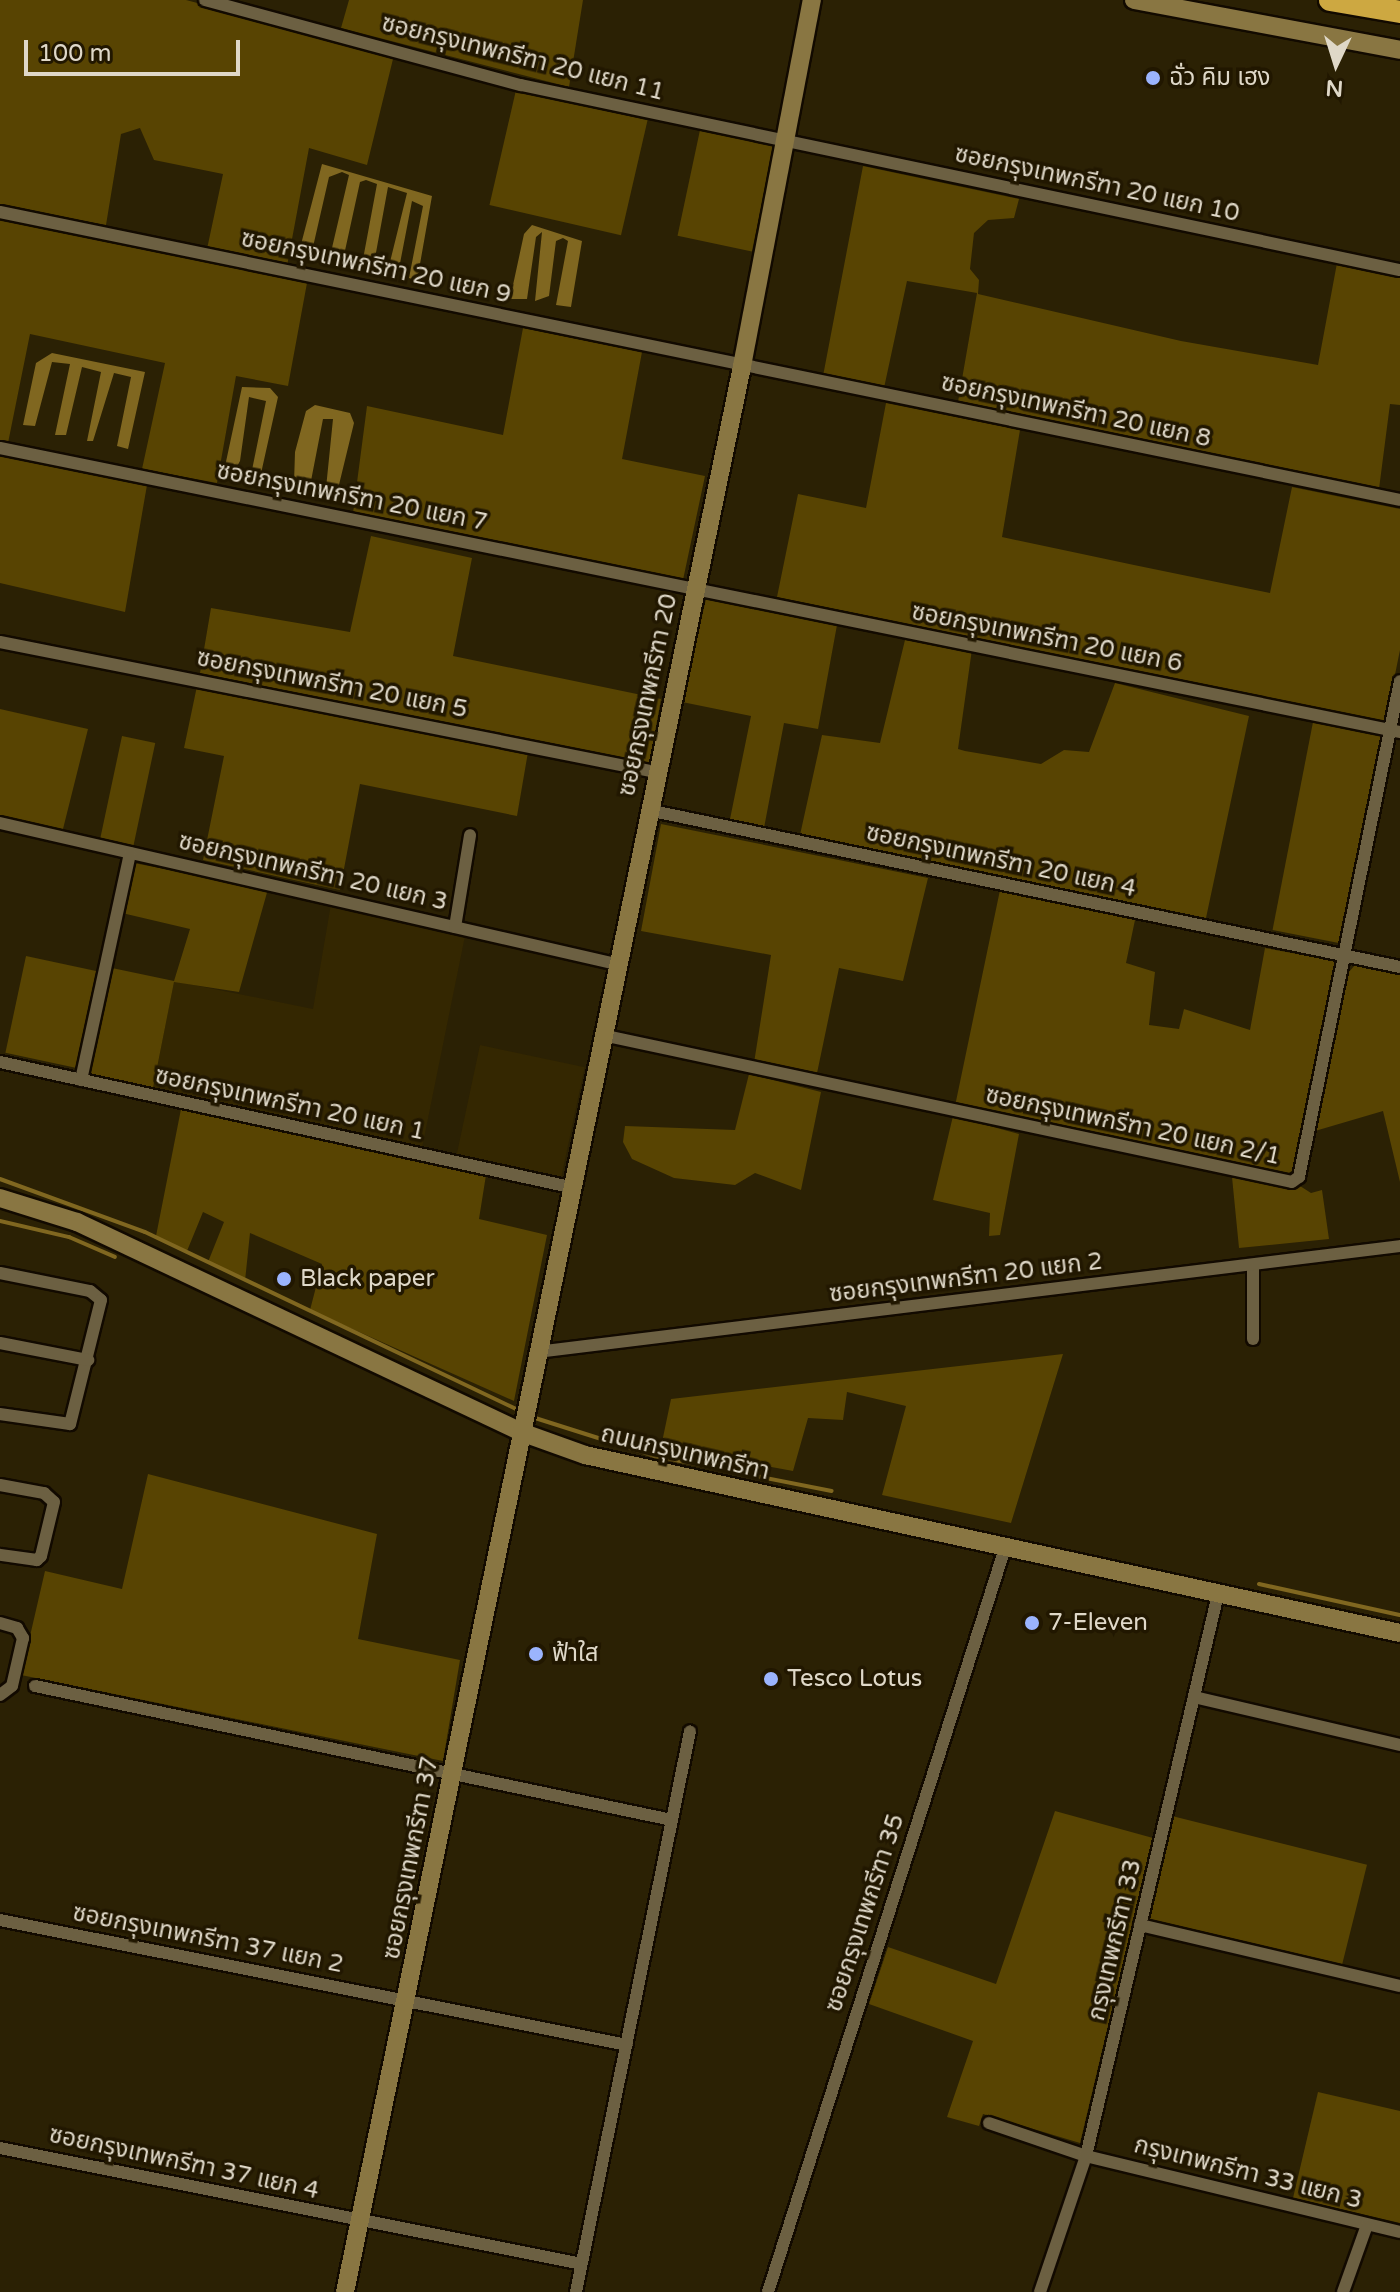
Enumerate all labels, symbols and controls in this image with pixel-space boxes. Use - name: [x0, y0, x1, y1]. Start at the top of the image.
- street label: ซอยกรุงเทพกรีฑา 20 แยก 11: [379, 9, 667, 107]
- scale bar: [28, 24, 244, 74]
- north arrow: [1296, 24, 1376, 104]
- text: 100 m: [38, 39, 112, 68]
- place label: ฉั่ว คิม เฮง: [1169, 64, 1270, 92]
- marker: ฉั่ว คิม เฮง: [1144, 69, 1162, 87]
- text: N: [1325, 74, 1344, 102]
- street label: ซอยกรุงเทพกรีฑา 20 แยก 10: [952, 140, 1242, 228]
- street label: ซอยกรุงเทพกรีฑา 20 แยก 9: [238, 224, 514, 310]
- street label: ซอยกรุงเทพกรีฑา 20 แยก 8: [938, 368, 1214, 454]
- street label: ซอยกรุงเทพกรีฑา 20 แยก 7: [214, 457, 490, 537]
- street label: ซอยกรุงเทพกรีฑา 20: [612, 591, 684, 799]
- street label: ซอยกรุงเทพกรีฑา 20 แยก 6: [909, 598, 1185, 678]
- street label: ซอยกรุงเทพกรีฑา 20 แยก 5: [194, 644, 470, 724]
- street label: ซอยกรุงเทพกรีฑา 20 แยก 4: [863, 818, 1139, 904]
- street label: ซอยกรุงเทพกรีฑา 20 แยก 3: [176, 827, 450, 917]
- street label: ซอยกรุงเทพกรีฑา 20 แยก 1: [152, 1061, 428, 1147]
- street label: ซอยกรุงเทพกรีฑา 20 แยก 2/1: [983, 1081, 1283, 1171]
- street label: ซอยกรุงเทพกรีฑา 20 แยก 2: [828, 1247, 1104, 1309]
- place label: Black paper: [300, 1265, 435, 1293]
- marker: Black paper: [275, 1270, 293, 1288]
- street label: ถนนกรุงเทพกรีฑา: [598, 1420, 772, 1486]
- place label: 7-Eleven: [1048, 1609, 1148, 1637]
- marker: 7-Eleven: [1023, 1614, 1041, 1632]
- place label: ฟ้าใส: [552, 1640, 599, 1668]
- marker: ฟ้าใส: [527, 1645, 545, 1663]
- place label: Tesco Lotus: [787, 1665, 922, 1693]
- marker: Tesco Lotus: [762, 1670, 780, 1688]
- street label: ซอยกรุงเทพกรีฑา 37: [377, 1754, 445, 1962]
- street label: ซอยกรุงเทพกรีฑา 35: [819, 1811, 911, 2015]
- street label: กรุงเทพกรีฑา 33: [1082, 1857, 1148, 2023]
- street label: ซอยกรุงเทพกรีฑา 37 แยก 2: [70, 1899, 346, 1979]
- street label: ซอยกรุงเทพกรีฑา 37 แยก 4: [46, 2120, 322, 2206]
- street label: กรุงเทพกรีฑา 33 แยก 3: [1131, 2131, 1365, 2215]

